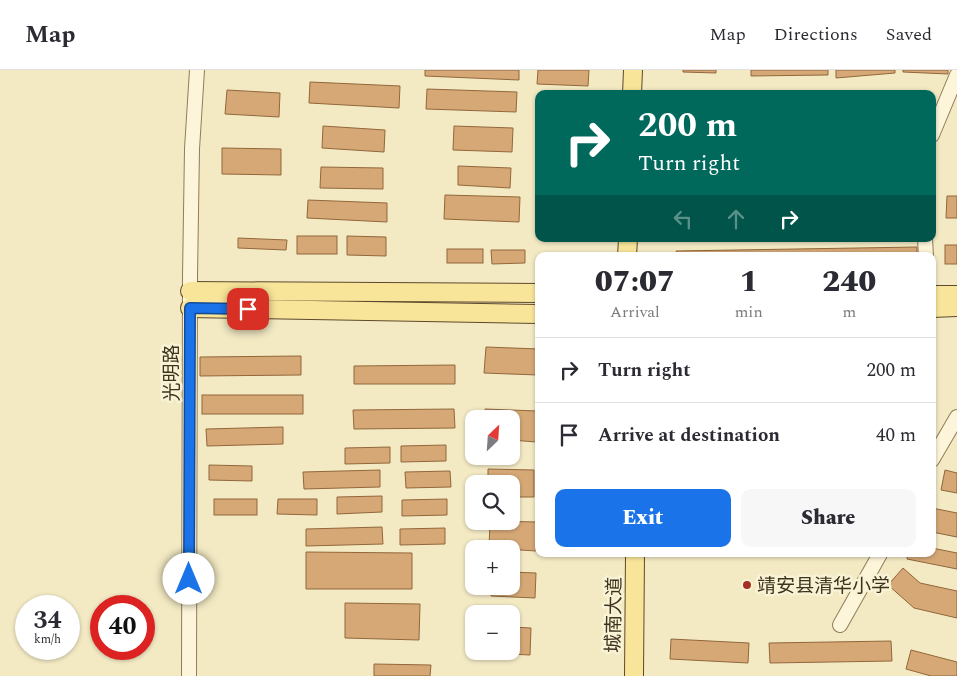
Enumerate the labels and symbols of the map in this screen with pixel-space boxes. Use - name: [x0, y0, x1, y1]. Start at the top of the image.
- pin: [227, 288, 269, 330]
- street label: 光明路: [158, 344, 187, 402]
- north arrow: [465, 410, 520, 465]
- position arrow: [162, 552, 214, 604]
- place label: 靖安县清华小学: [757, 572, 890, 601]
- street label: 城南大道: [599, 577, 630, 653]
- marker: 靖安县清华小学: [741, 579, 753, 591]
- speed limit sign: 40: [90, 595, 155, 660]

